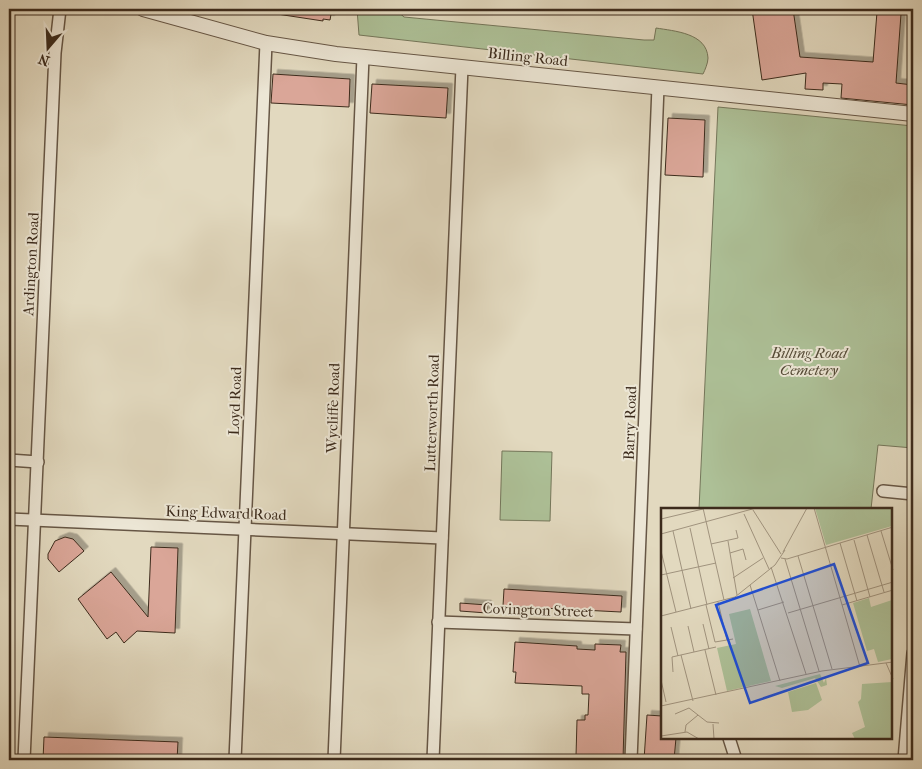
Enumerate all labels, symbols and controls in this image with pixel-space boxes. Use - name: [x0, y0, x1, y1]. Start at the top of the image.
- north arrow: [22, 22, 72, 72]
- street label: Billing Road: [487, 44, 570, 70]
- text: N: [36, 50, 52, 70]
- street label: Ardington Road: [19, 211, 43, 317]
- park label: Billing Road Cemetery: [770, 344, 849, 379]
- street label: Lutterworth Road: [421, 353, 443, 472]
- street label: Wycliffe Road: [322, 362, 344, 454]
- street label: Loyd Road: [225, 366, 245, 436]
- street label: Barry Road: [620, 385, 640, 460]
- street label: King Edward Road: [165, 502, 288, 524]
- inset map: [661, 508, 892, 739]
- street label: Covington Street: [482, 599, 594, 621]

